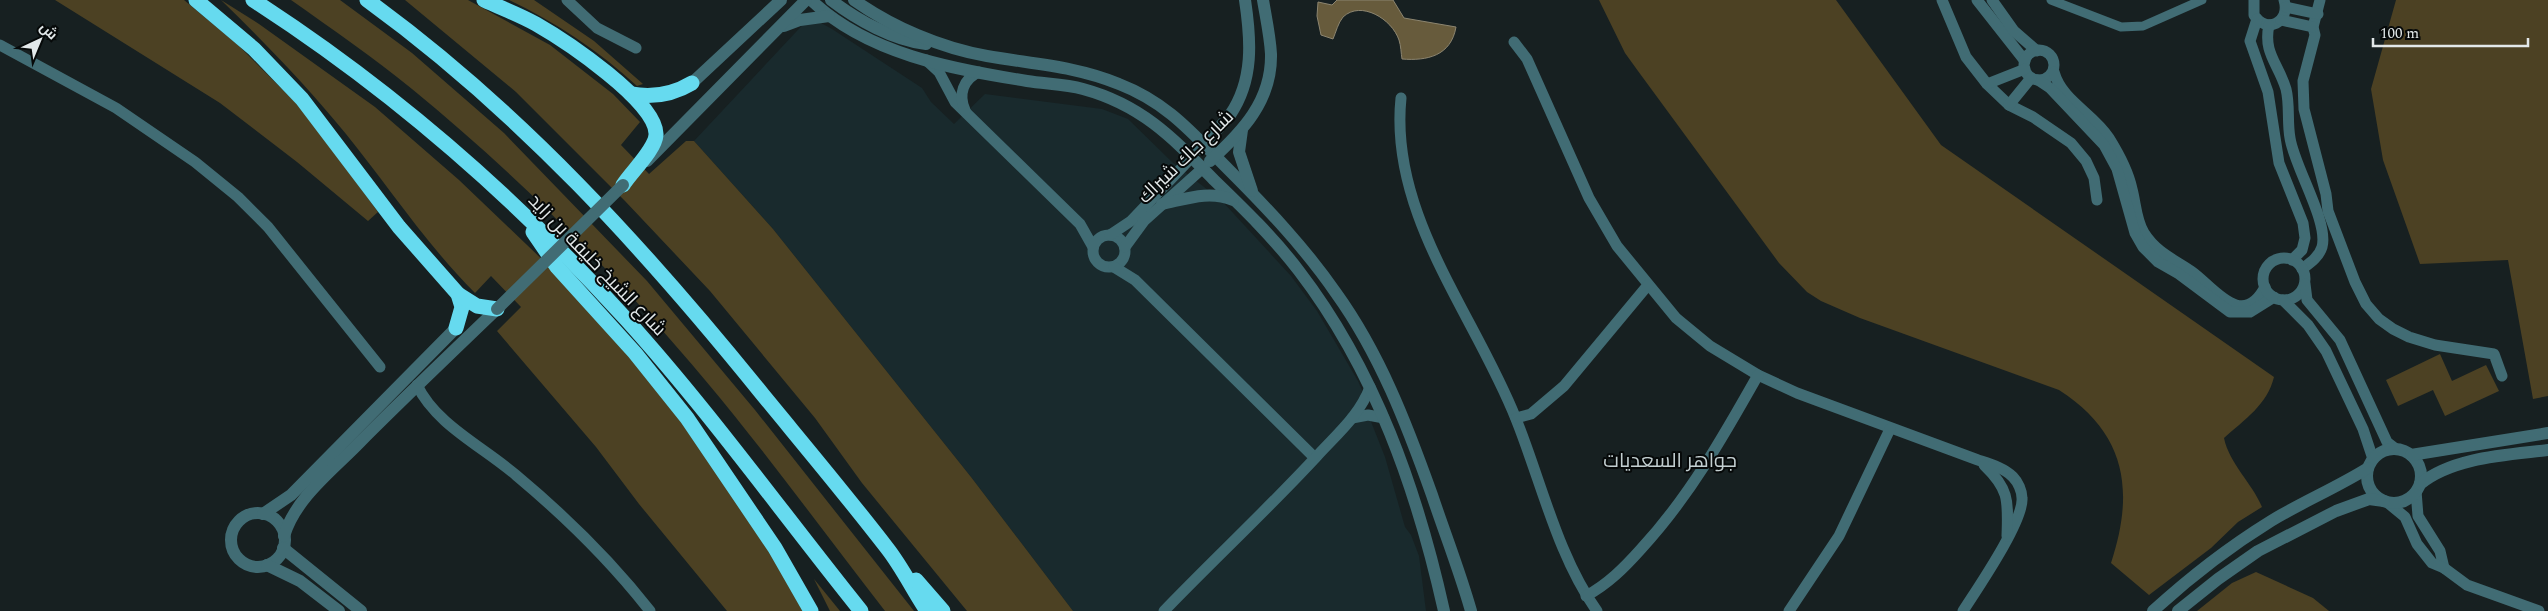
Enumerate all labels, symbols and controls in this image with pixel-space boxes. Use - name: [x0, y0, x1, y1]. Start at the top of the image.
- north arrow: [15, 15, 65, 65]
- scale bar: [2373, 15, 2528, 47]
- text: ش: [35, 17, 62, 45]
- text: 100 m: [2380, 22, 2419, 45]
- street label: شارع جاك شيراك: [1131, 103, 1241, 211]
- street label: شارع الشيخ خليفة بن زايد: [521, 187, 673, 343]
- district label: جواهر السعديات: [1603, 446, 1737, 476]

